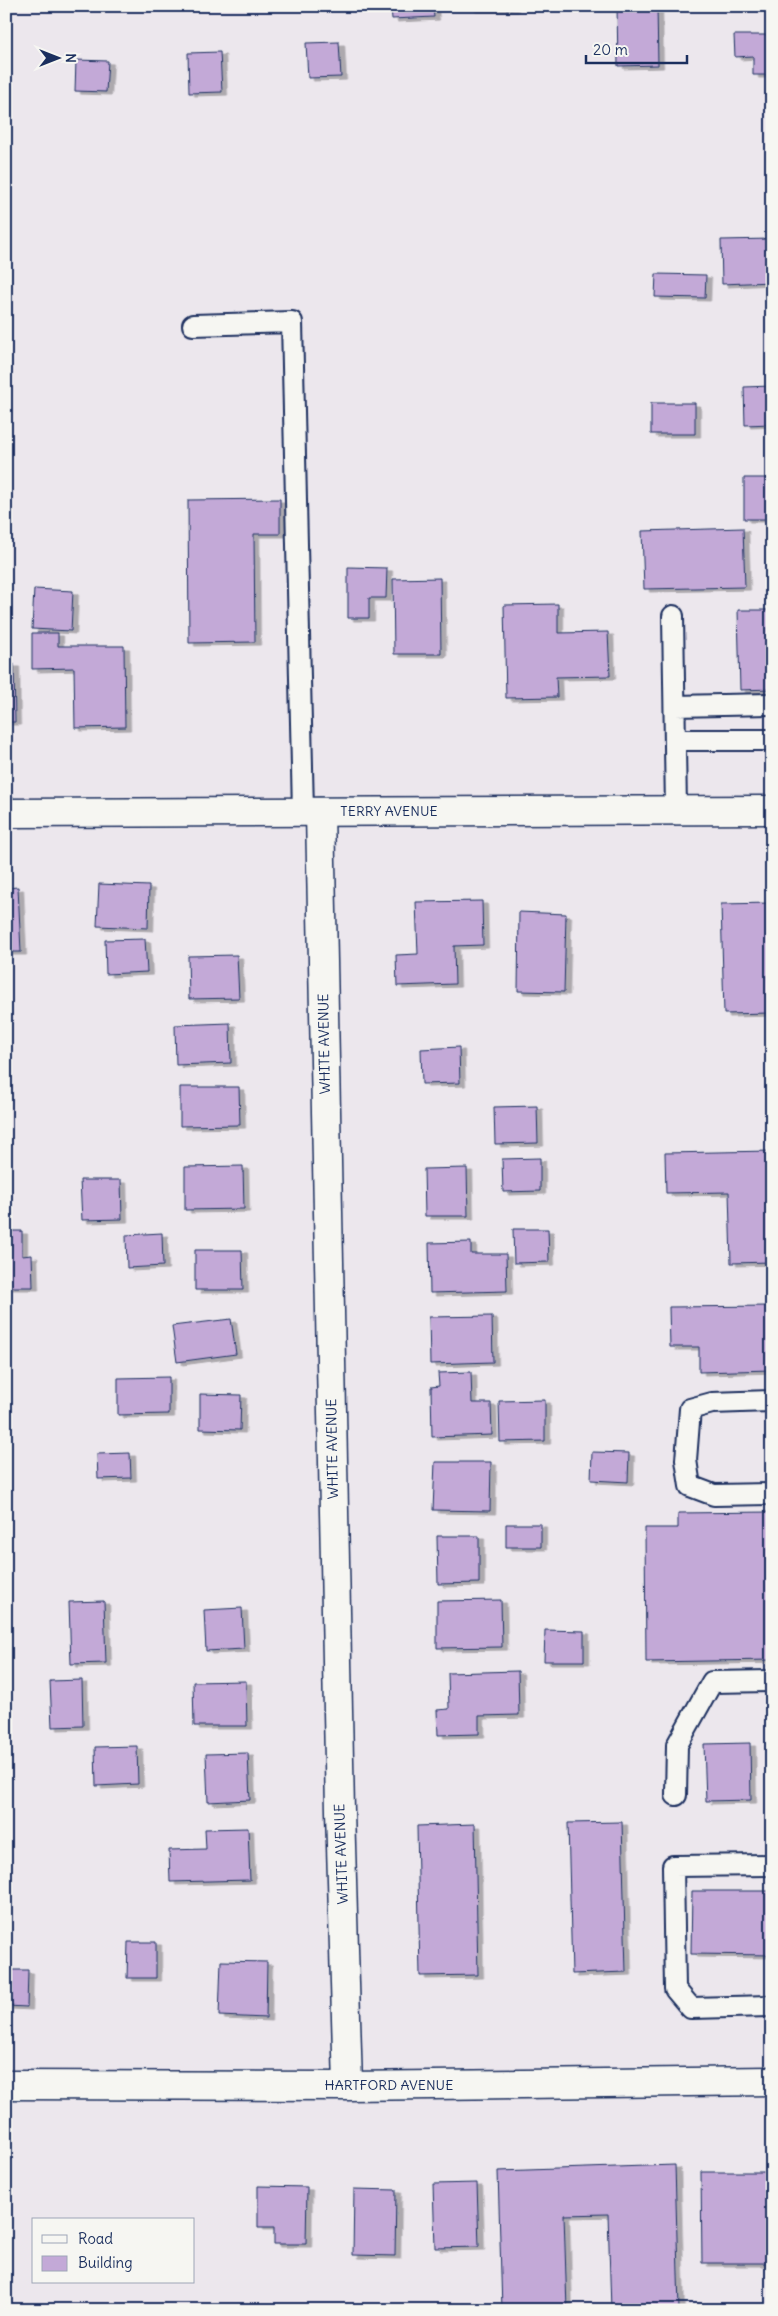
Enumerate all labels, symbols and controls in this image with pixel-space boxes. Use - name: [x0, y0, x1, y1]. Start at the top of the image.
- north arrow: [32, 32, 82, 82]
- scale bar: [586, 32, 687, 64]
- text: 20 m: [593, 40, 628, 59]
- text: N: [62, 53, 80, 63]
- street label: TERRY AVENUE: [340, 802, 438, 820]
- street label: WHITE AVENUE: [314, 993, 334, 1095]
- street label: WHITE AVENUE: [322, 1398, 342, 1500]
- street label: WHITE AVENUE: [330, 1803, 352, 1905]
- street label: HARTFORD AVENUE: [325, 2076, 453, 2094]
- legend: [32, 2218, 195, 2284]
- text: Road: [78, 2229, 113, 2248]
- text: Building: [78, 2253, 133, 2272]

